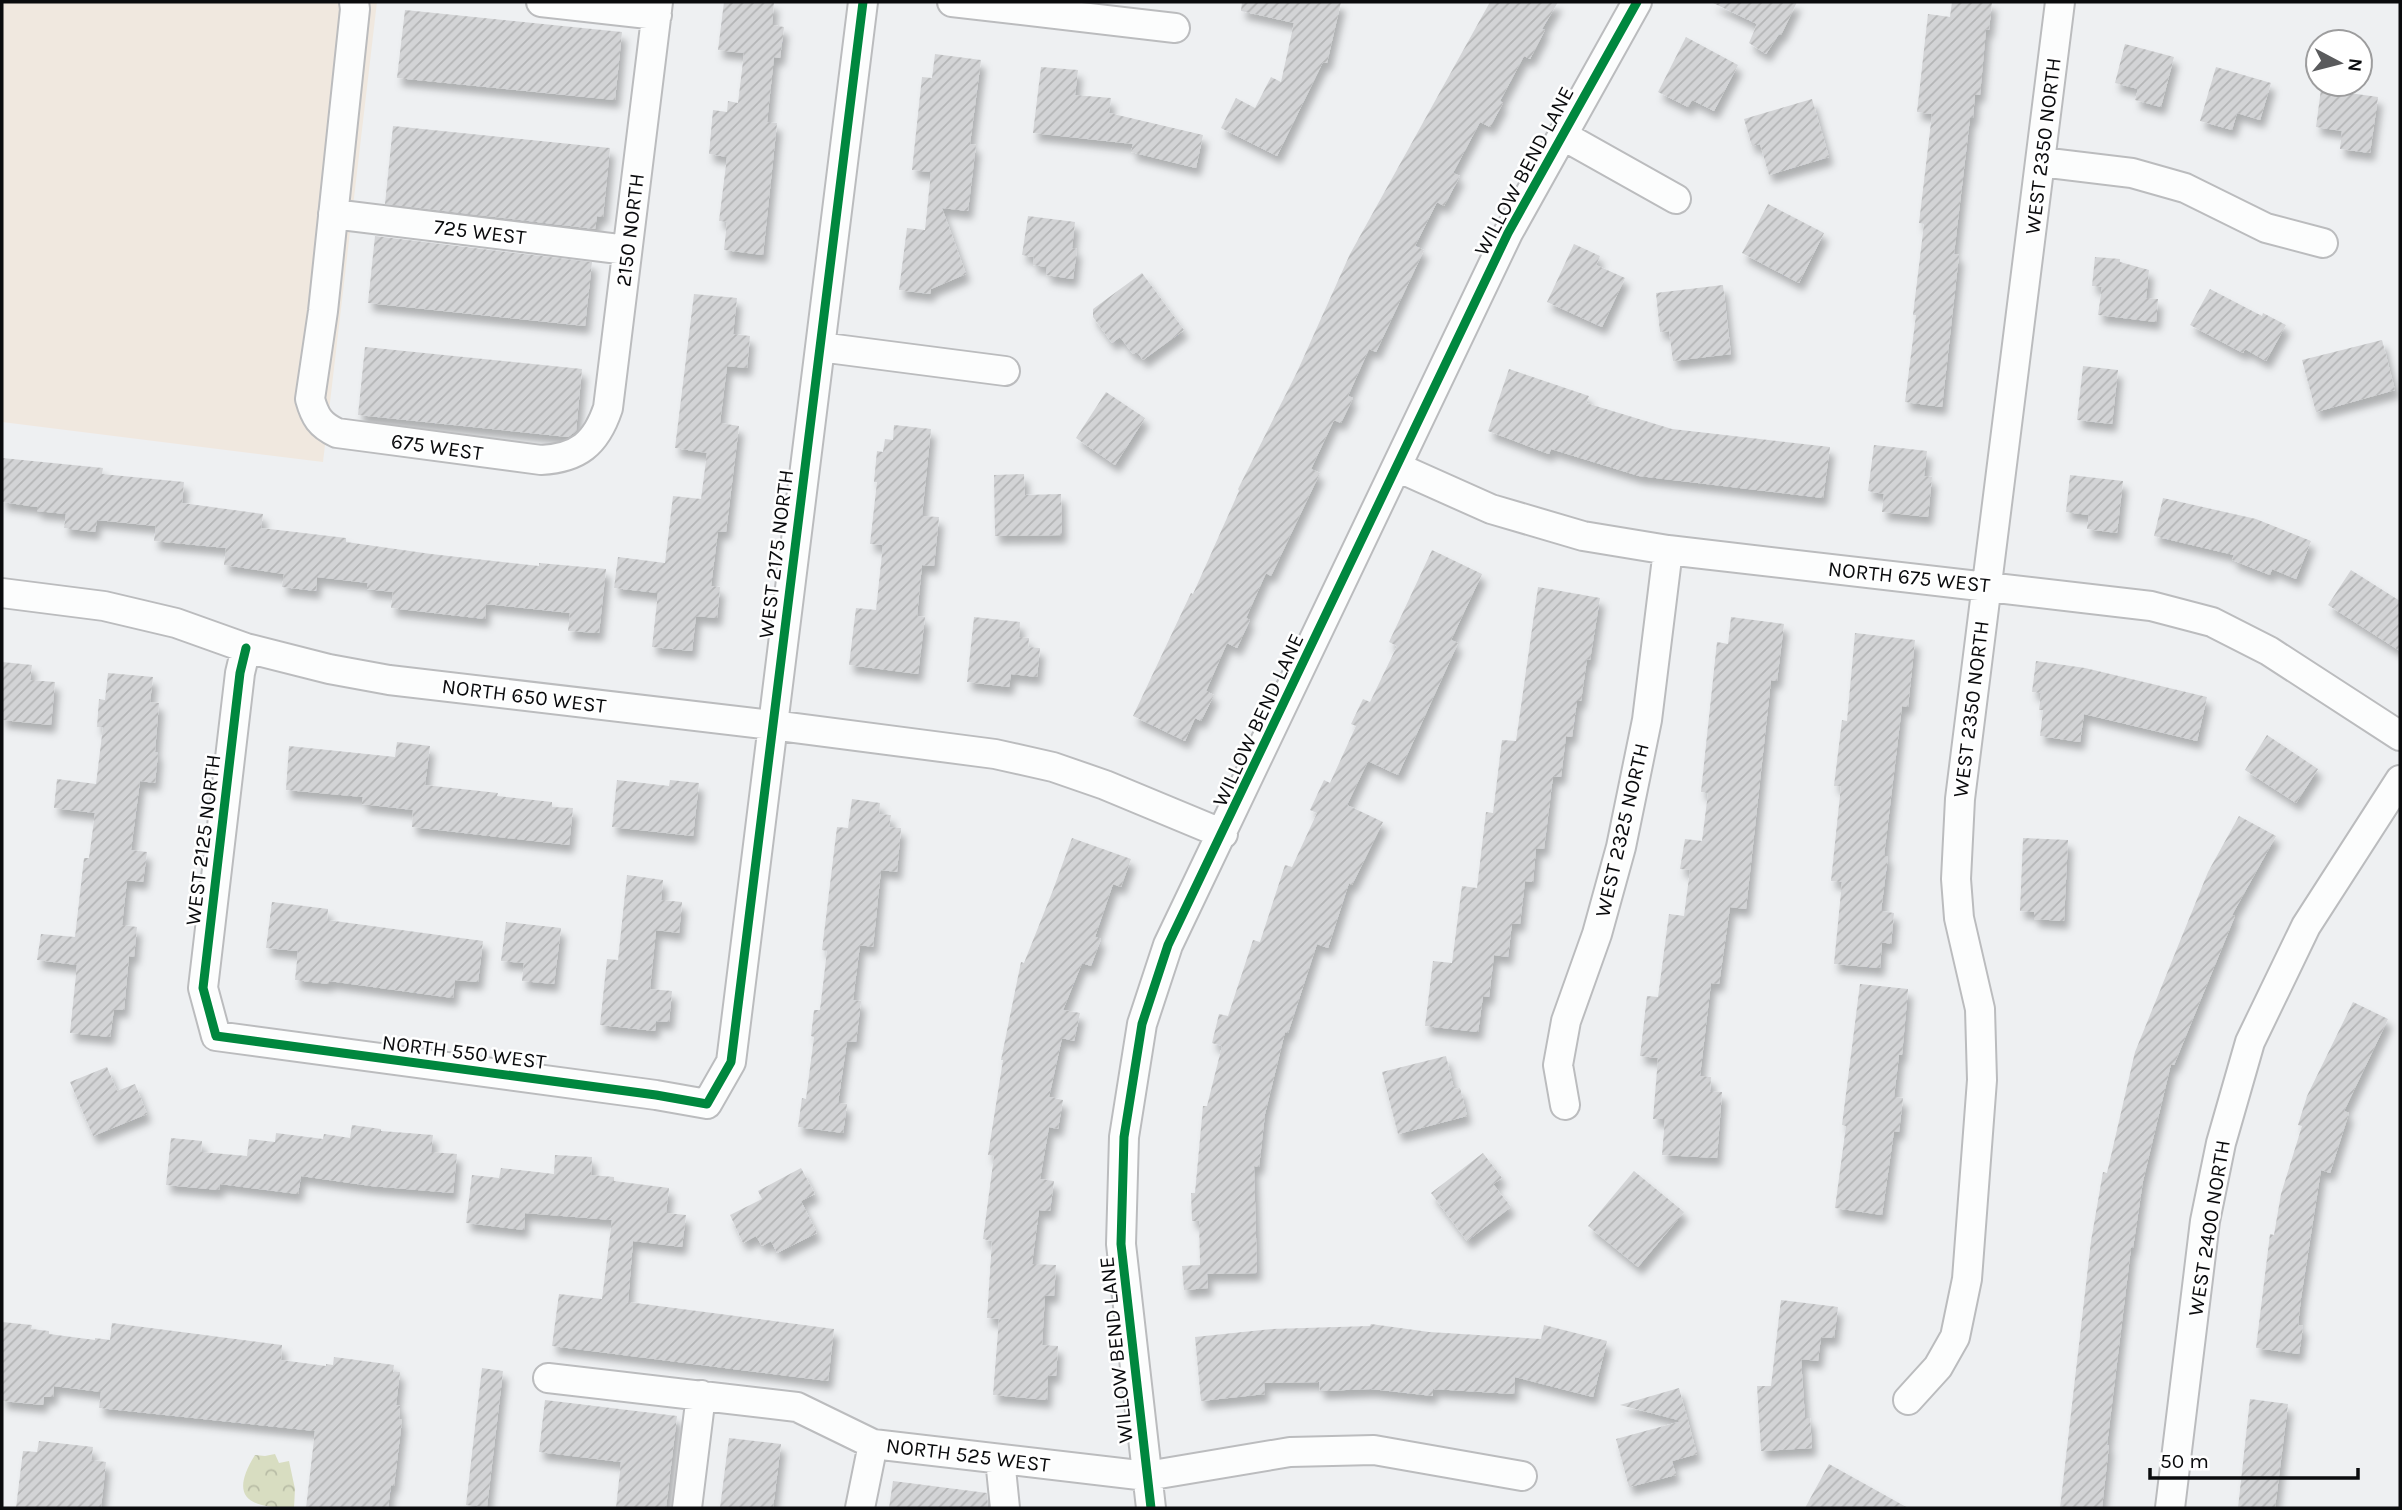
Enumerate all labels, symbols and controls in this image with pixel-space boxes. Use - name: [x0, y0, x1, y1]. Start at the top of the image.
- north arrow: [2304, 28, 2374, 98]
- street label: WEST 2350 NORTH: [2020, 56, 2066, 236]
- text: N: [2343, 57, 2367, 73]
- street label: WILLOW BEND LANE: [1469, 82, 1579, 260]
- street label: 2150 NORTH: [611, 172, 649, 288]
- street label: 725 WEST: [433, 214, 528, 250]
- street label: 675 WEST: [390, 429, 485, 465]
- street label: WEST 2175 NORTH: [754, 468, 798, 640]
- street label: NORTH 675 WEST: [1827, 557, 1992, 597]
- street label: WEST 2350 NORTH: [1948, 619, 1994, 799]
- street label: WILLOW BEND LANE: [1207, 630, 1309, 810]
- street label: NORTH 650 WEST: [440, 674, 608, 718]
- street label: WEST 2325 NORTH: [1590, 741, 1654, 919]
- street label: WEST 2125 NORTH: [181, 753, 225, 927]
- street label: NORTH 550 WEST: [381, 1030, 548, 1074]
- street label: WEST 2400 NORTH: [2183, 1138, 2235, 1318]
- street label: WILLOW BEND LANE: [1094, 1255, 1138, 1445]
- street label: NORTH 525 WEST: [885, 1433, 1052, 1477]
- scale bar: [2150, 1436, 2358, 1480]
- text: 50 m: [2160, 1449, 2209, 1473]

